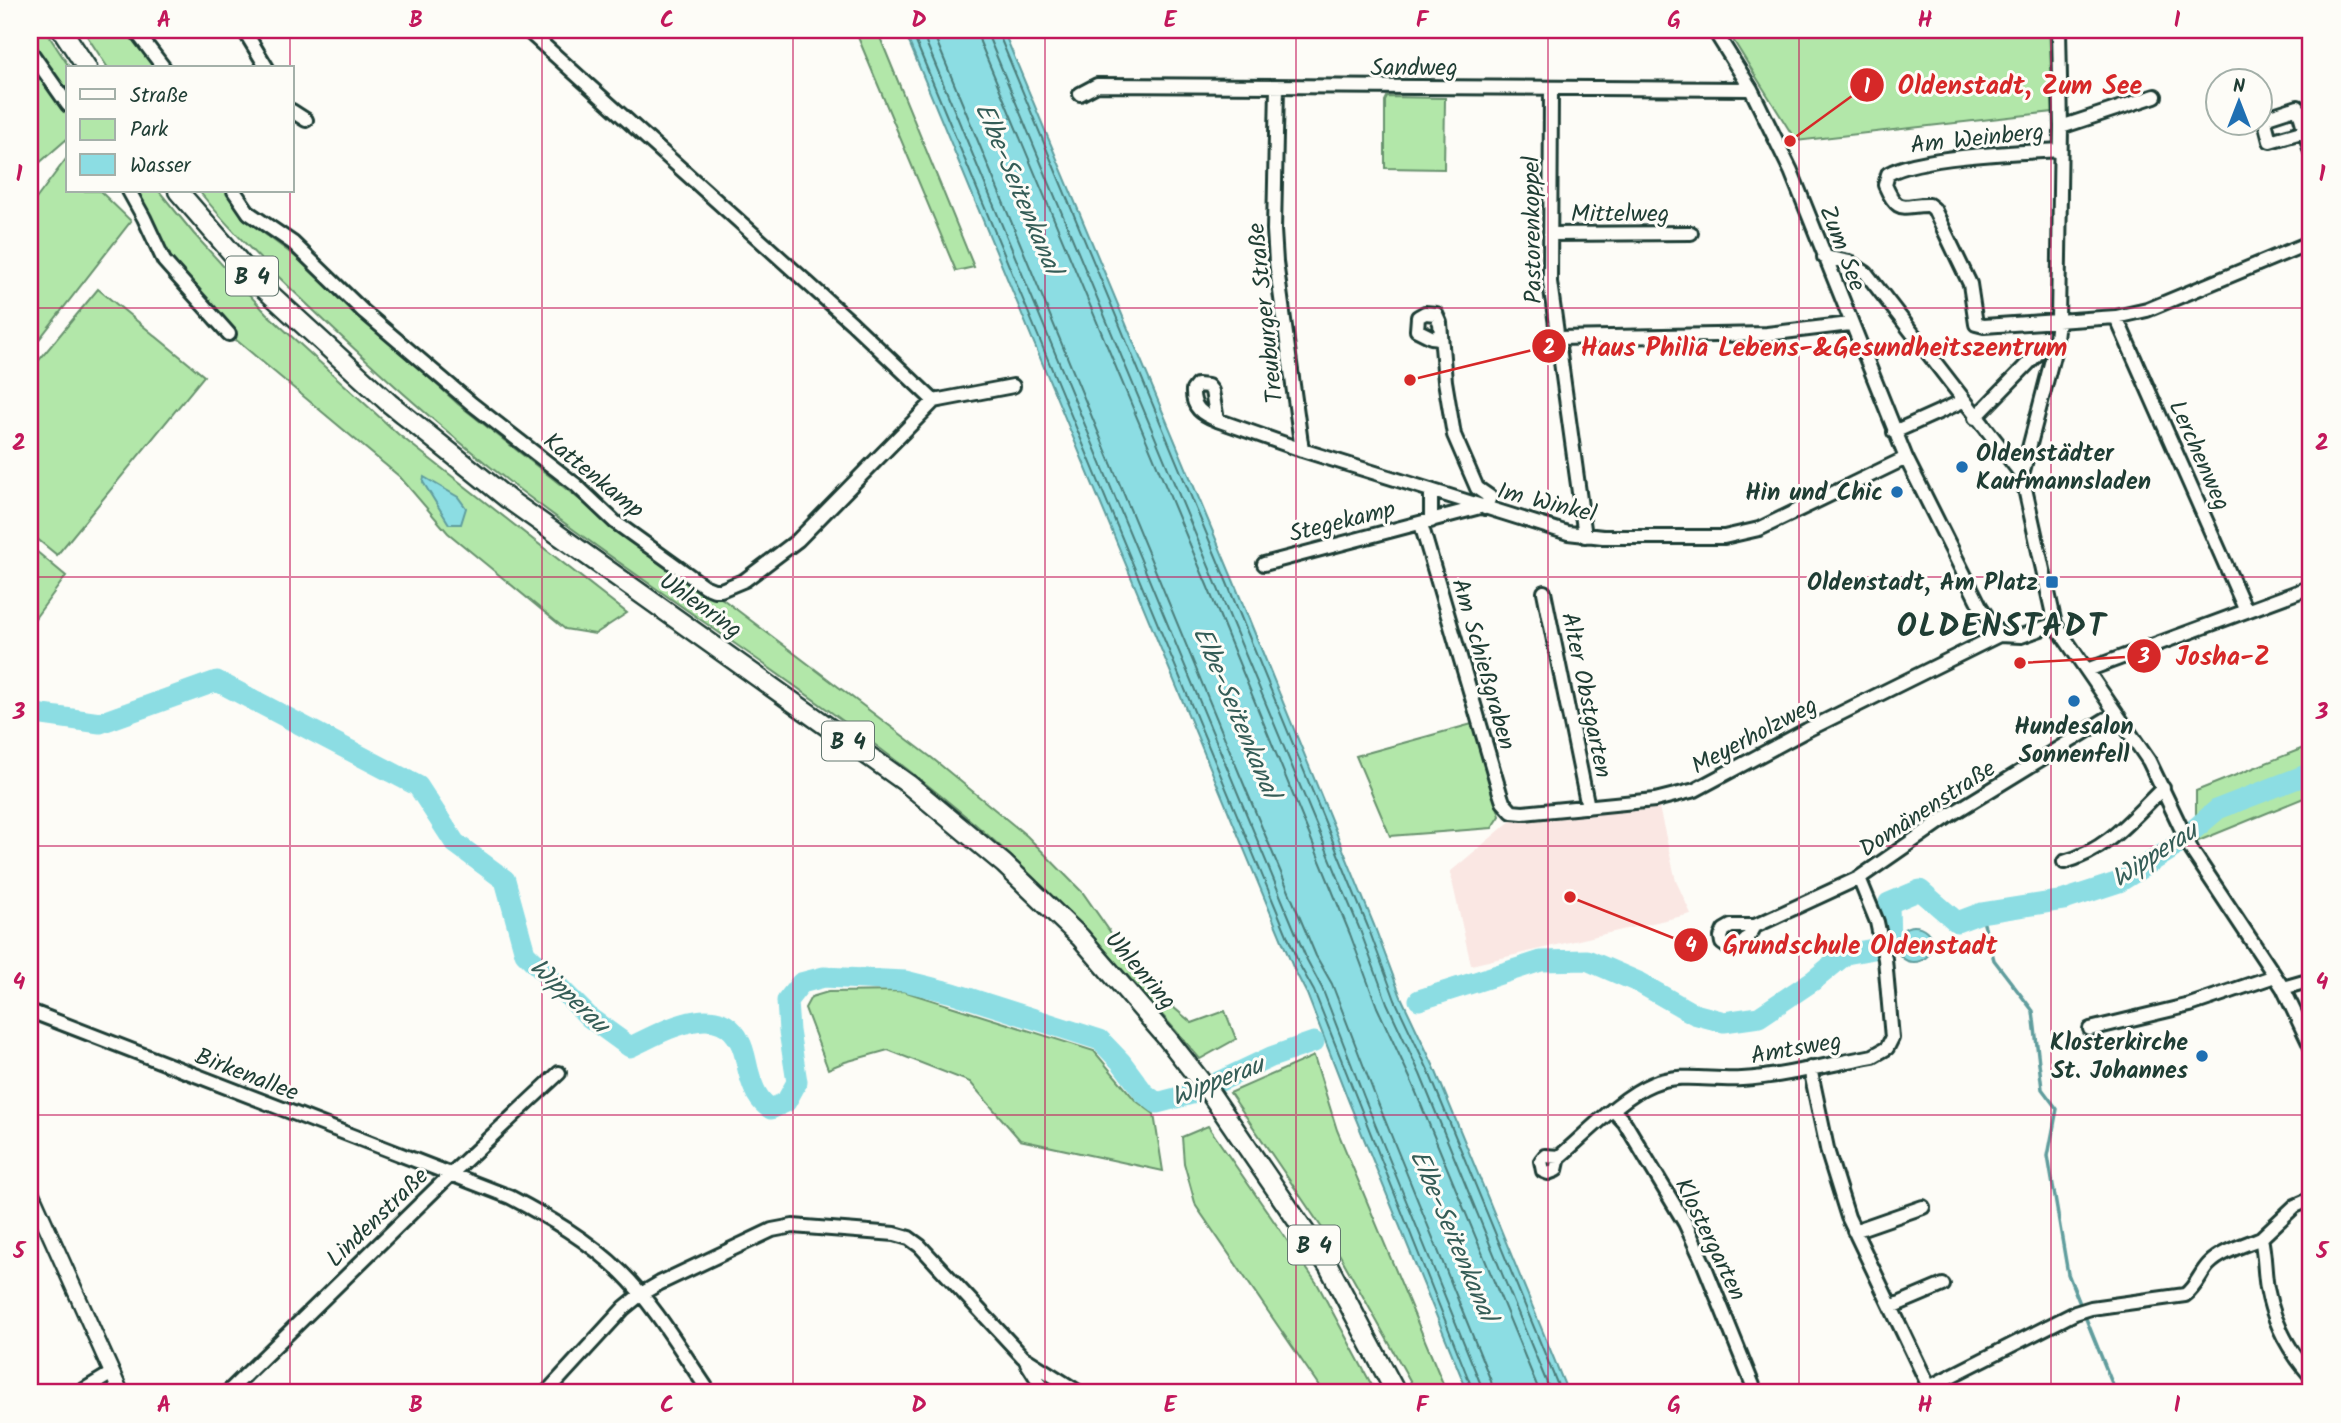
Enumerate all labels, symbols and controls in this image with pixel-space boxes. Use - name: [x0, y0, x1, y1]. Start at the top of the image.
- text: A: [157, 3, 171, 39]
- text: B: [409, 3, 423, 39]
- text: C: [660, 3, 674, 39]
- text: D: [911, 3, 927, 39]
- text: E: [1164, 3, 1178, 39]
- text: F: [1416, 3, 1430, 39]
- text: G: [1667, 3, 1681, 39]
- text: H: [1918, 3, 1933, 39]
- text: I: [2173, 3, 2181, 39]
- street label: Sandweg: [1370, 49, 1458, 88]
- callout: Oldenstadt, Zum See: [1849, 62, 2156, 109]
- legend: [66, 66, 294, 192]
- text: Oldenstadt, Zum See: [1898, 66, 2142, 108]
- north arrow: [2204, 66, 2274, 136]
- text: 1: [1864, 71, 1871, 104]
- text: N: [2233, 72, 2245, 102]
- text: Straße: [130, 80, 188, 113]
- water label: Elbe-Seitenkanal: [962, 96, 1074, 285]
- street label: Am Weinberg: [1908, 113, 2046, 166]
- text: Park: [130, 114, 168, 147]
- text: Wasser: [130, 150, 192, 183]
- street label: Pastorenkoppel: [1513, 156, 1554, 304]
- text: 1: [16, 157, 23, 193]
- text: 1: [2319, 157, 2326, 193]
- street label: Mittelweg: [1571, 195, 1669, 234]
- street label: Zum See: [1807, 200, 1876, 297]
- street label: Treuburger Straße: [1238, 221, 1295, 405]
- road number: B 4: [226, 256, 278, 296]
- callout: Haus Philia Lebens-&Gesundheitszentrum: [1531, 323, 2081, 370]
- text: Haus Philia Lebens-&Gesundheitszentrum: [1581, 328, 2067, 370]
- text: 2: [1543, 332, 1555, 365]
- street label: Lerchenweg: [2157, 394, 2240, 517]
- street label: Kattenkamp: [534, 423, 653, 530]
- text: 2: [12, 426, 26, 462]
- text: 2: [2315, 426, 2329, 462]
- place label: Oldenstädter Kaufmannsladen: [1976, 435, 2151, 502]
- marker: Oldenstädter Kaufmannsladen: [1954, 459, 1970, 475]
- street label: Im Winkel: [1493, 472, 1601, 535]
- place label: Hin und Chic: [1745, 474, 1883, 513]
- marker: Hin und Chic: [1889, 484, 1905, 500]
- street label: Stegekamp: [1285, 490, 1400, 554]
- street label: Uhlenring: [650, 563, 750, 649]
- place label: Oldenstadt, Am Platz: [1807, 564, 2038, 603]
- street label: Am Schießgraben: [1439, 574, 1526, 755]
- marker: Oldenstadt, Am Platz: [2044, 574, 2060, 590]
- district label: OLDENSTADT: [1897, 602, 2108, 653]
- street label: Alter Obstgarten: [1549, 609, 1622, 782]
- water label: Elbe-Seitenkanal: [1180, 620, 1292, 809]
- callout: Josha-Z: [2127, 633, 2285, 680]
- text: Josha-Z: [2175, 637, 2271, 679]
- text: 3: [2137, 641, 2150, 674]
- street label: Meyerholzweg: [1685, 687, 1825, 786]
- marker: Hundesalon Sonnenfell: [2066, 693, 2082, 709]
- text: 3: [12, 695, 26, 731]
- text: 3: [2315, 695, 2329, 731]
- place label: Hundesalon Sonnenfell: [2014, 708, 2134, 775]
- road number: B 4: [822, 722, 874, 761]
- street label: Domänenstraße: [1851, 750, 2004, 868]
- water label: Wipperau: [2103, 810, 2210, 900]
- callout: Grundschule Oldenstadt: [1674, 921, 2011, 968]
- street label: Uhlenring: [1094, 923, 1186, 1019]
- text: Grundschule Oldenstadt: [1723, 926, 1998, 968]
- text: 4: [1685, 930, 1697, 963]
- water label: Wipperau: [519, 948, 621, 1047]
- text: 4: [13, 965, 26, 1001]
- text: 4: [2316, 965, 2329, 1001]
- street label: Amtsweg: [1748, 1022, 1845, 1077]
- place label: Klosterkirche St. Johannes: [2050, 1024, 2188, 1091]
- street label: Birkenallee: [189, 1038, 304, 1113]
- water label: Wipperau: [1165, 1044, 1273, 1119]
- marker: Klosterkirche St. Johannes: [2194, 1048, 2210, 1064]
- water label: Elbe-Seitenkanal: [1397, 1143, 1509, 1332]
- street label: Lindenstraße: [317, 1159, 439, 1278]
- street label: Klostergarten: [1663, 1171, 1756, 1308]
- road number: B 4: [1288, 1226, 1340, 1264]
- text: 5: [12, 1234, 27, 1270]
- text: 5: [2315, 1234, 2330, 1270]
- text: A: [157, 1388, 171, 1423]
- text: B: [409, 1388, 423, 1423]
- text: C: [660, 1388, 674, 1423]
- text: D: [911, 1388, 927, 1423]
- text: E: [1164, 1388, 1178, 1423]
- text: F: [1416, 1388, 1430, 1423]
- text: G: [1667, 1388, 1681, 1423]
- text: H: [1918, 1388, 1933, 1423]
- text: I: [2173, 1388, 2181, 1423]

